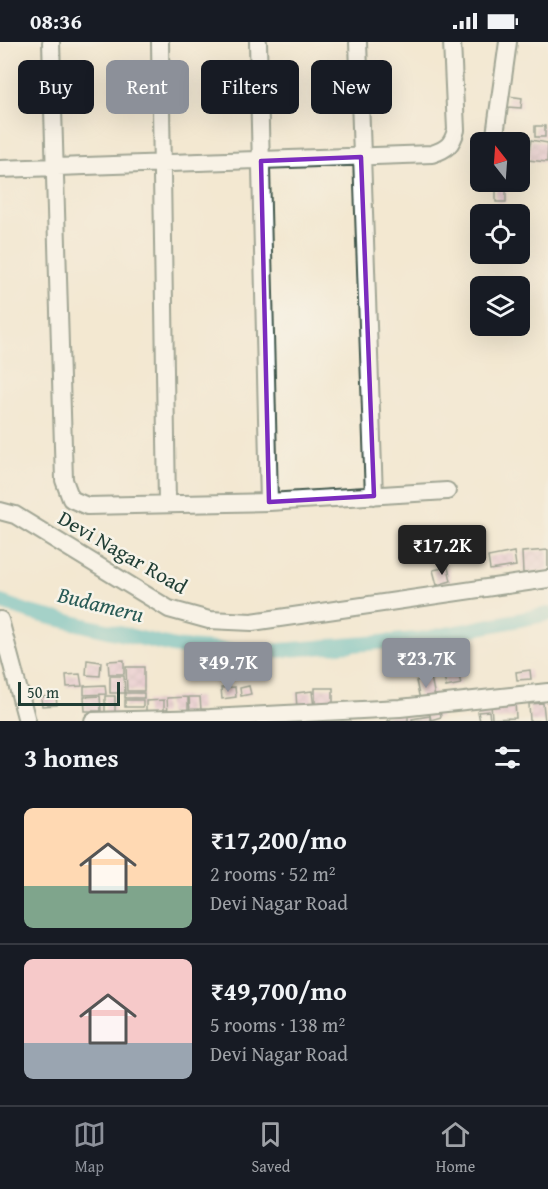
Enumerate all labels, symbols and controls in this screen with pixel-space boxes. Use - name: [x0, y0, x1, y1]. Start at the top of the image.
- text: 08:36: [30, 5, 82, 37]
- chip: Buy: [18, 60, 94, 114]
- chip: Rent: [106, 60, 189, 114]
- chip: Filters: [201, 60, 299, 114]
- chip: New: [311, 60, 392, 114]
- north arrow: [470, 132, 530, 192]
- map controls: [470, 132, 530, 336]
- button: locate: [470, 204, 530, 264]
- button: layers: [470, 276, 530, 336]
- street label: Devi Nagar Road: [53, 502, 194, 602]
- pin: ₹17.2K: [393, 525, 491, 576]
- text: ₹17.2K: [412, 530, 472, 559]
- water label: Budameru: [54, 578, 147, 630]
- pin: ₹23.7K: [377, 638, 475, 689]
- pin: ₹49.7K: [179, 642, 277, 693]
- text: ₹23.7K: [396, 643, 456, 672]
- text: ₹49.7K: [198, 647, 258, 676]
- scale bar: [18, 679, 120, 706]
- text: 50 m: [27, 680, 59, 704]
- text: 3 homes: [24, 738, 119, 777]
- icon: filters: [491, 741, 524, 774]
- text: ₹17,200/mo: [210, 820, 347, 859]
- icon: home: [72, 832, 144, 904]
- text: 2 rooms · 52 m²: [210, 859, 336, 888]
- text: Devi Nagar Road: [210, 888, 348, 917]
- text: ₹49,700/mo: [210, 971, 347, 1010]
- icon: home: [72, 983, 144, 1055]
- text: 5 rooms · 138 m²: [210, 1010, 345, 1039]
- text: Devi Nagar Road: [210, 1039, 348, 1068]
- tab: Map: [73, 1118, 106, 1178]
- tab: Saved: [251, 1118, 290, 1178]
- tab: Home: [436, 1118, 475, 1178]

